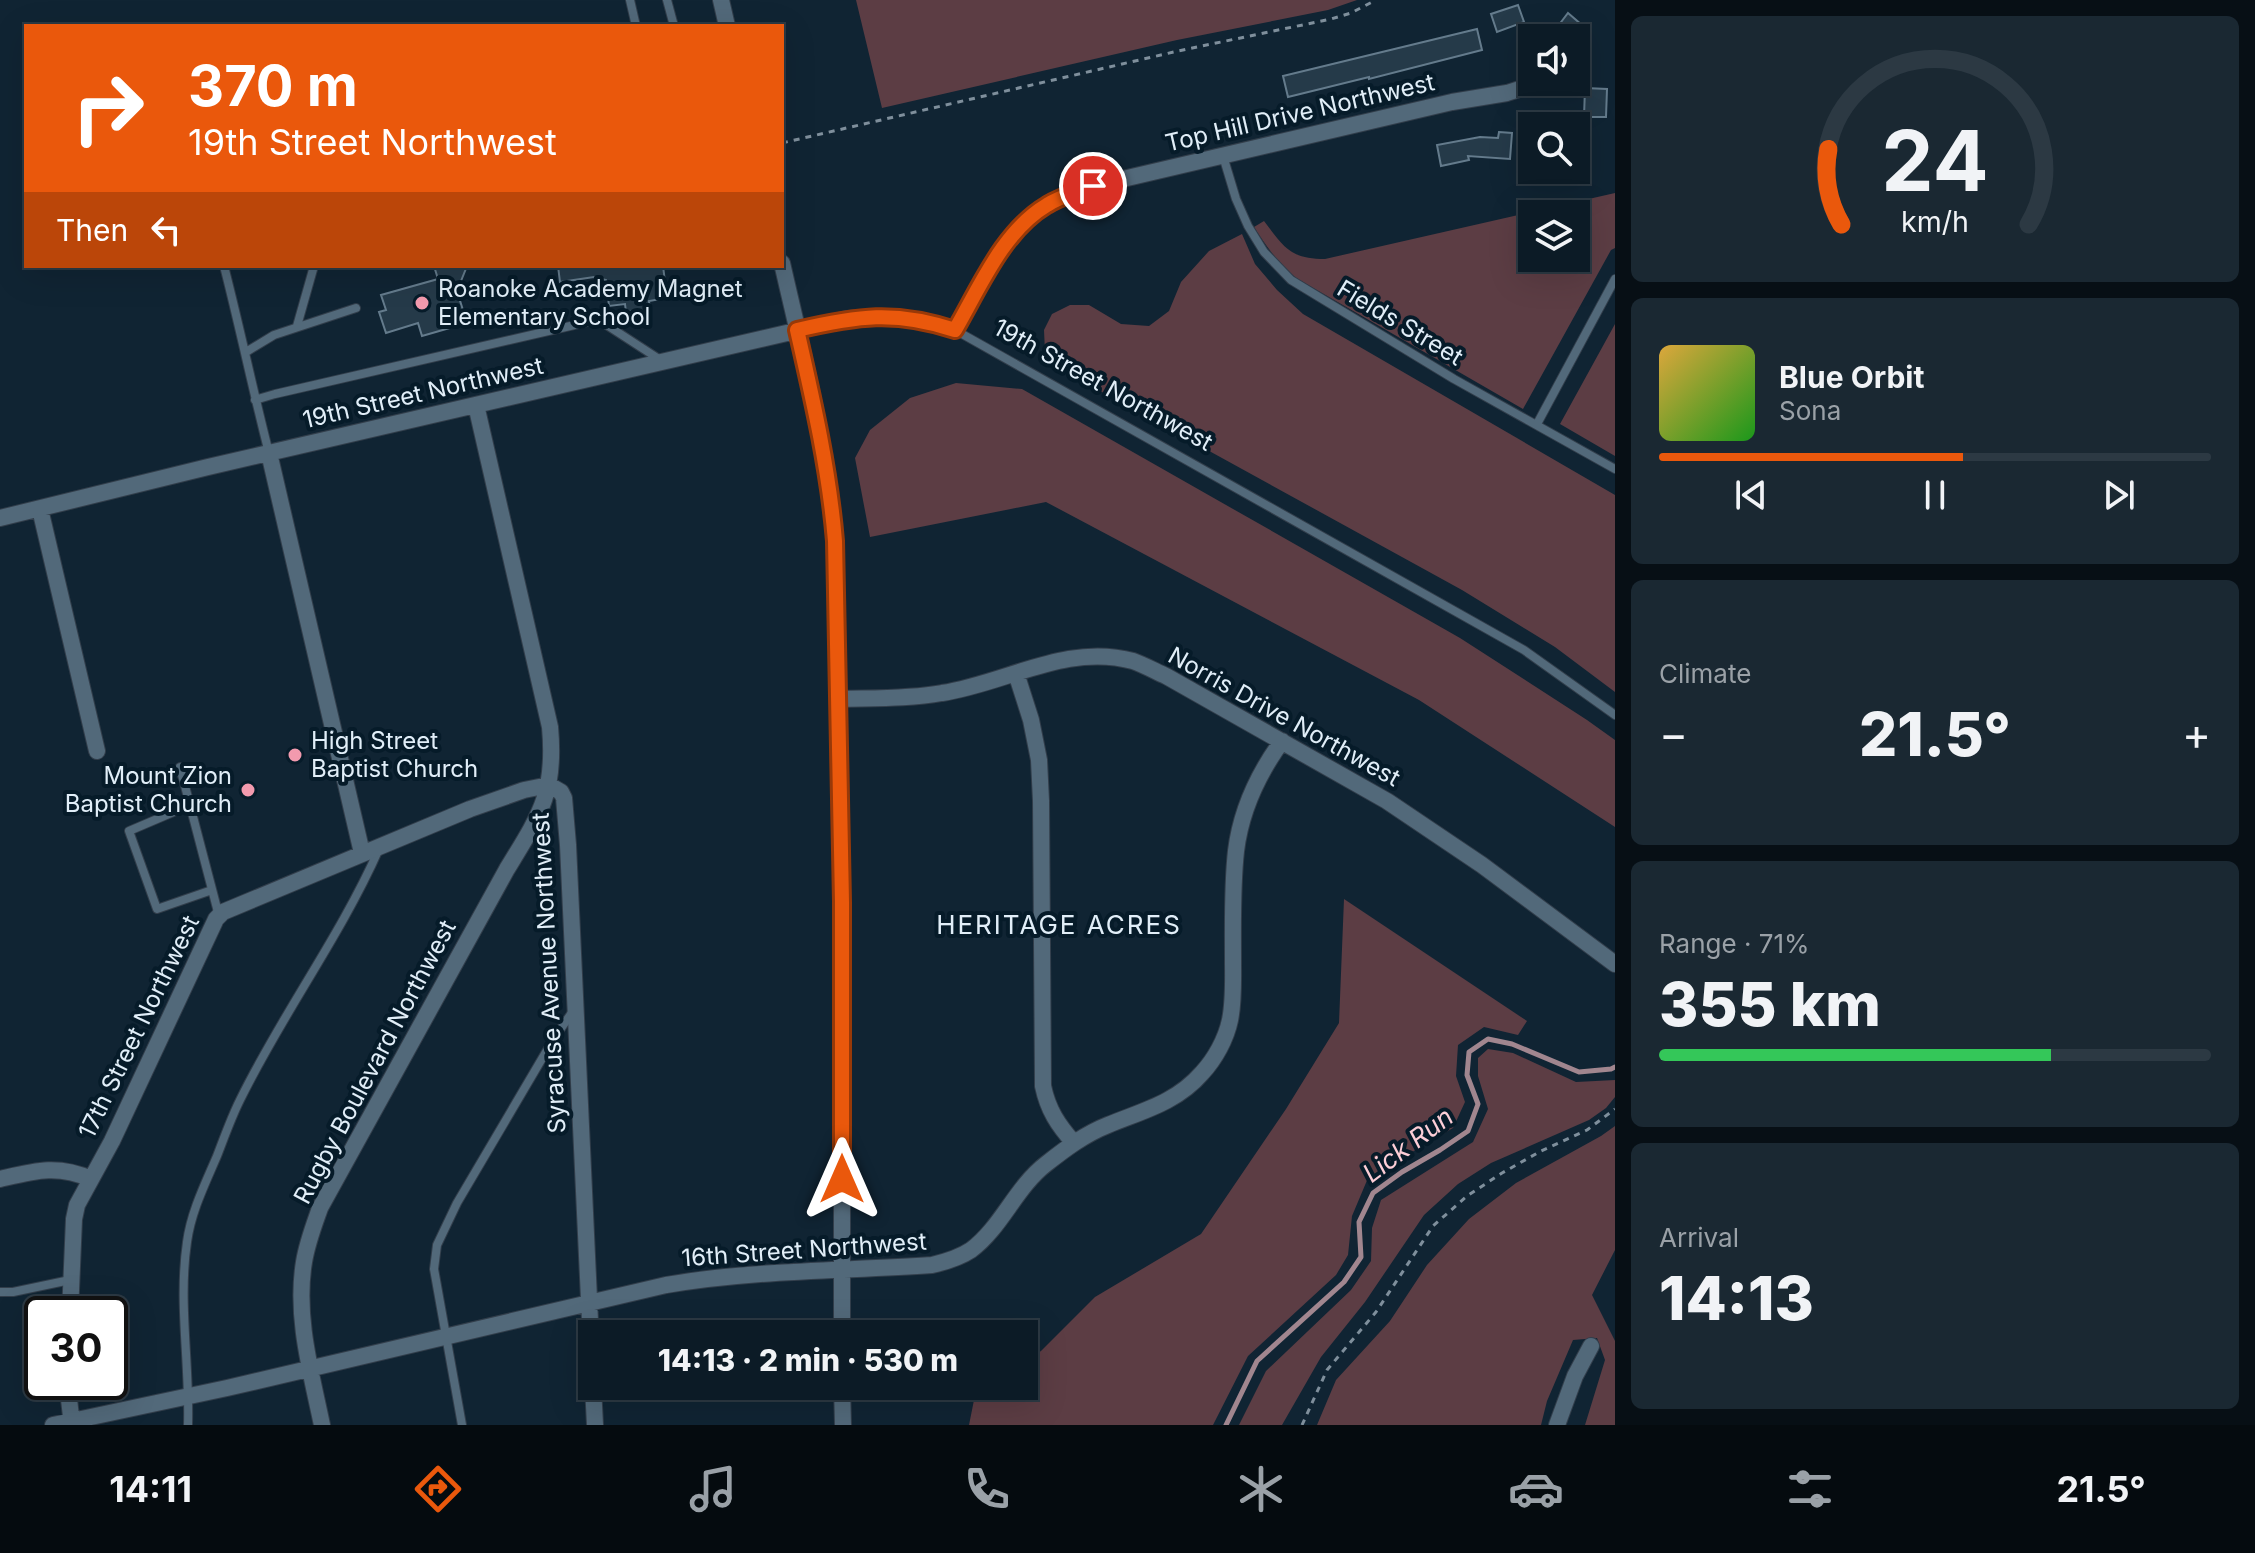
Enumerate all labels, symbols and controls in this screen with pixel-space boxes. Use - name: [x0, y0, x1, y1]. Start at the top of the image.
- map controls: [1518, 24, 1590, 272]
- button: sound: [1518, 24, 1590, 96]
- text: 370 m: [188, 52, 358, 120]
- icon: right: [56, 56, 160, 160]
- street label: Top Hill Drive Northwest: [1162, 67, 1437, 158]
- text: 24: [1881, 109, 1989, 210]
- button: search: [1518, 112, 1590, 184]
- text: 19th Street Northwest: [188, 120, 557, 164]
- pin: [1059, 152, 1127, 220]
- icon: arrive: [1071, 164, 1115, 208]
- button: layers: [1518, 200, 1590, 272]
- text: km/h: [1901, 204, 1969, 239]
- icon: left: [144, 208, 188, 252]
- text: Then: [56, 212, 128, 248]
- place label: Roanoke Academy Magnet Elementary School: [438, 274, 743, 331]
- street label: Fields Street: [1332, 274, 1469, 372]
- marker: Roanoke Academy Magnet Elementary School: [413, 294, 431, 312]
- street label: 19th Street Northwest: [989, 312, 1218, 457]
- street label: 19th Street Northwest: [300, 351, 546, 434]
- text: Blue Orbit: [1779, 359, 1924, 395]
- text: Sona: [1779, 395, 1841, 426]
- icon: previous: [1729, 473, 1773, 517]
- icon: pause: [1913, 473, 1957, 517]
- icon: next: [2097, 473, 2141, 517]
- street label: Norris Drive Northwest: [1163, 641, 1405, 792]
- text: Climate: [1659, 658, 1751, 689]
- text: 21.5°: [1859, 698, 2011, 770]
- text: −: [1659, 707, 1688, 761]
- text: +: [2182, 707, 2211, 761]
- place label: High Street Baptist Church: [311, 726, 478, 783]
- marker: High Street Baptist Church: [286, 746, 304, 764]
- place label: Mount Zion Baptist Church: [65, 761, 232, 818]
- marker: Mount Zion Baptist Church: [239, 781, 257, 799]
- street label: Syracuse Avenue Northwest: [526, 812, 571, 1134]
- district label: HERITAGE ACRES: [936, 909, 1182, 940]
- street label: 17th Street Northwest: [72, 911, 205, 1143]
- street label: Rugby Boulevard Northwest: [287, 915, 462, 1209]
- text: Range · 71%: [1659, 928, 1810, 959]
- text: 355 km: [1659, 968, 1881, 1040]
- water label: Lick Run: [1356, 1101, 1459, 1189]
- position arrow: [800, 1137, 884, 1221]
- text: Arrival: [1659, 1222, 1739, 1253]
- street label: 16th Street Northwest: [680, 1226, 928, 1273]
- text: 14:13: [1659, 1262, 1814, 1334]
- speed limit sign: 30: [24, 1296, 128, 1400]
- text: 14:13 · 2 min · 530 m: [658, 1342, 958, 1378]
- icon: directions: [410, 1461, 466, 1517]
- icon: music: [685, 1461, 741, 1517]
- icon: phone: [959, 1461, 1015, 1517]
- icon: climate: [1233, 1461, 1289, 1517]
- icon: car: [1508, 1461, 1564, 1517]
- icon: filters: [1782, 1461, 1838, 1517]
- text: 14:11: [109, 1467, 192, 1511]
- text: 21.5°: [2056, 1467, 2146, 1511]

